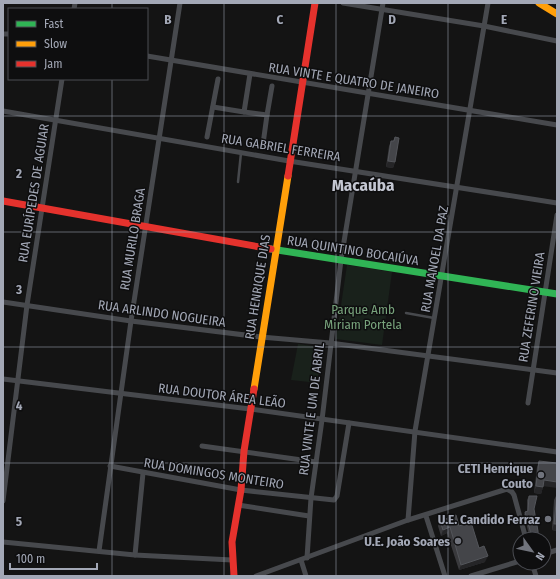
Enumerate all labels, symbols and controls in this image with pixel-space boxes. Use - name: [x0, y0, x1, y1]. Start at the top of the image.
- legend: [8, 8, 148, 80]
- text: B: [164, 12, 172, 27]
- text: C: [277, 12, 284, 27]
- text: D: [388, 12, 396, 27]
- text: E: [501, 12, 507, 27]
- text: Fast: [44, 17, 63, 31]
- text: Slow: [44, 37, 67, 51]
- text: Jam: [44, 57, 62, 71]
- street label: RUA VINTE E QUATRO DE JANEIRO: [268, 60, 440, 101]
- street label: RUA EURÍPEDES DE AGUIAR: [15, 123, 52, 264]
- street label: RUA GABRIEL FERREIRA: [220, 131, 342, 164]
- text: 2: [15, 166, 22, 181]
- district label: Macaúba: [332, 175, 395, 196]
- street label: RUA MURILO BRAGA: [117, 187, 148, 291]
- street label: RUA MANOEL DA PAZ: [418, 205, 451, 313]
- street label: RUA QUINTINO BOCAIÚVA: [286, 233, 420, 268]
- street label: RUA HENRIQUE DIAS: [242, 234, 273, 341]
- street label: RUA ZEFERINO VIEIRA: [515, 251, 548, 363]
- text: 3: [15, 282, 22, 297]
- street label: RUA ARLINDO NOGUEIRA: [97, 297, 227, 330]
- park label: Parque Amb Miriam Portela: [324, 302, 402, 332]
- street label: RUA VINTE E UM DE ABRIL: [296, 342, 327, 476]
- street label: RUA DOUTOR ÁREA LEÃO: [157, 380, 287, 411]
- text: 4: [16, 398, 23, 413]
- street label: RUA DOMINGOS MONTEIRO: [143, 455, 285, 492]
- place label: CETI Henrique Couto: [458, 461, 533, 491]
- marker: CETI Henrique Couto: [536, 470, 546, 480]
- place label: U.E. Candido Ferraz: [438, 512, 541, 527]
- text: 5: [16, 514, 22, 529]
- marker: U.E. Candido Ferraz: [543, 514, 553, 524]
- north arrow: [512, 531, 552, 571]
- place label: U.E. João Soares: [364, 534, 450, 549]
- marker: U.E. João Soares: [453, 536, 463, 546]
- scale bar: [10, 545, 97, 571]
- text: N: [533, 550, 547, 562]
- text: 100 m: [16, 552, 45, 566]

